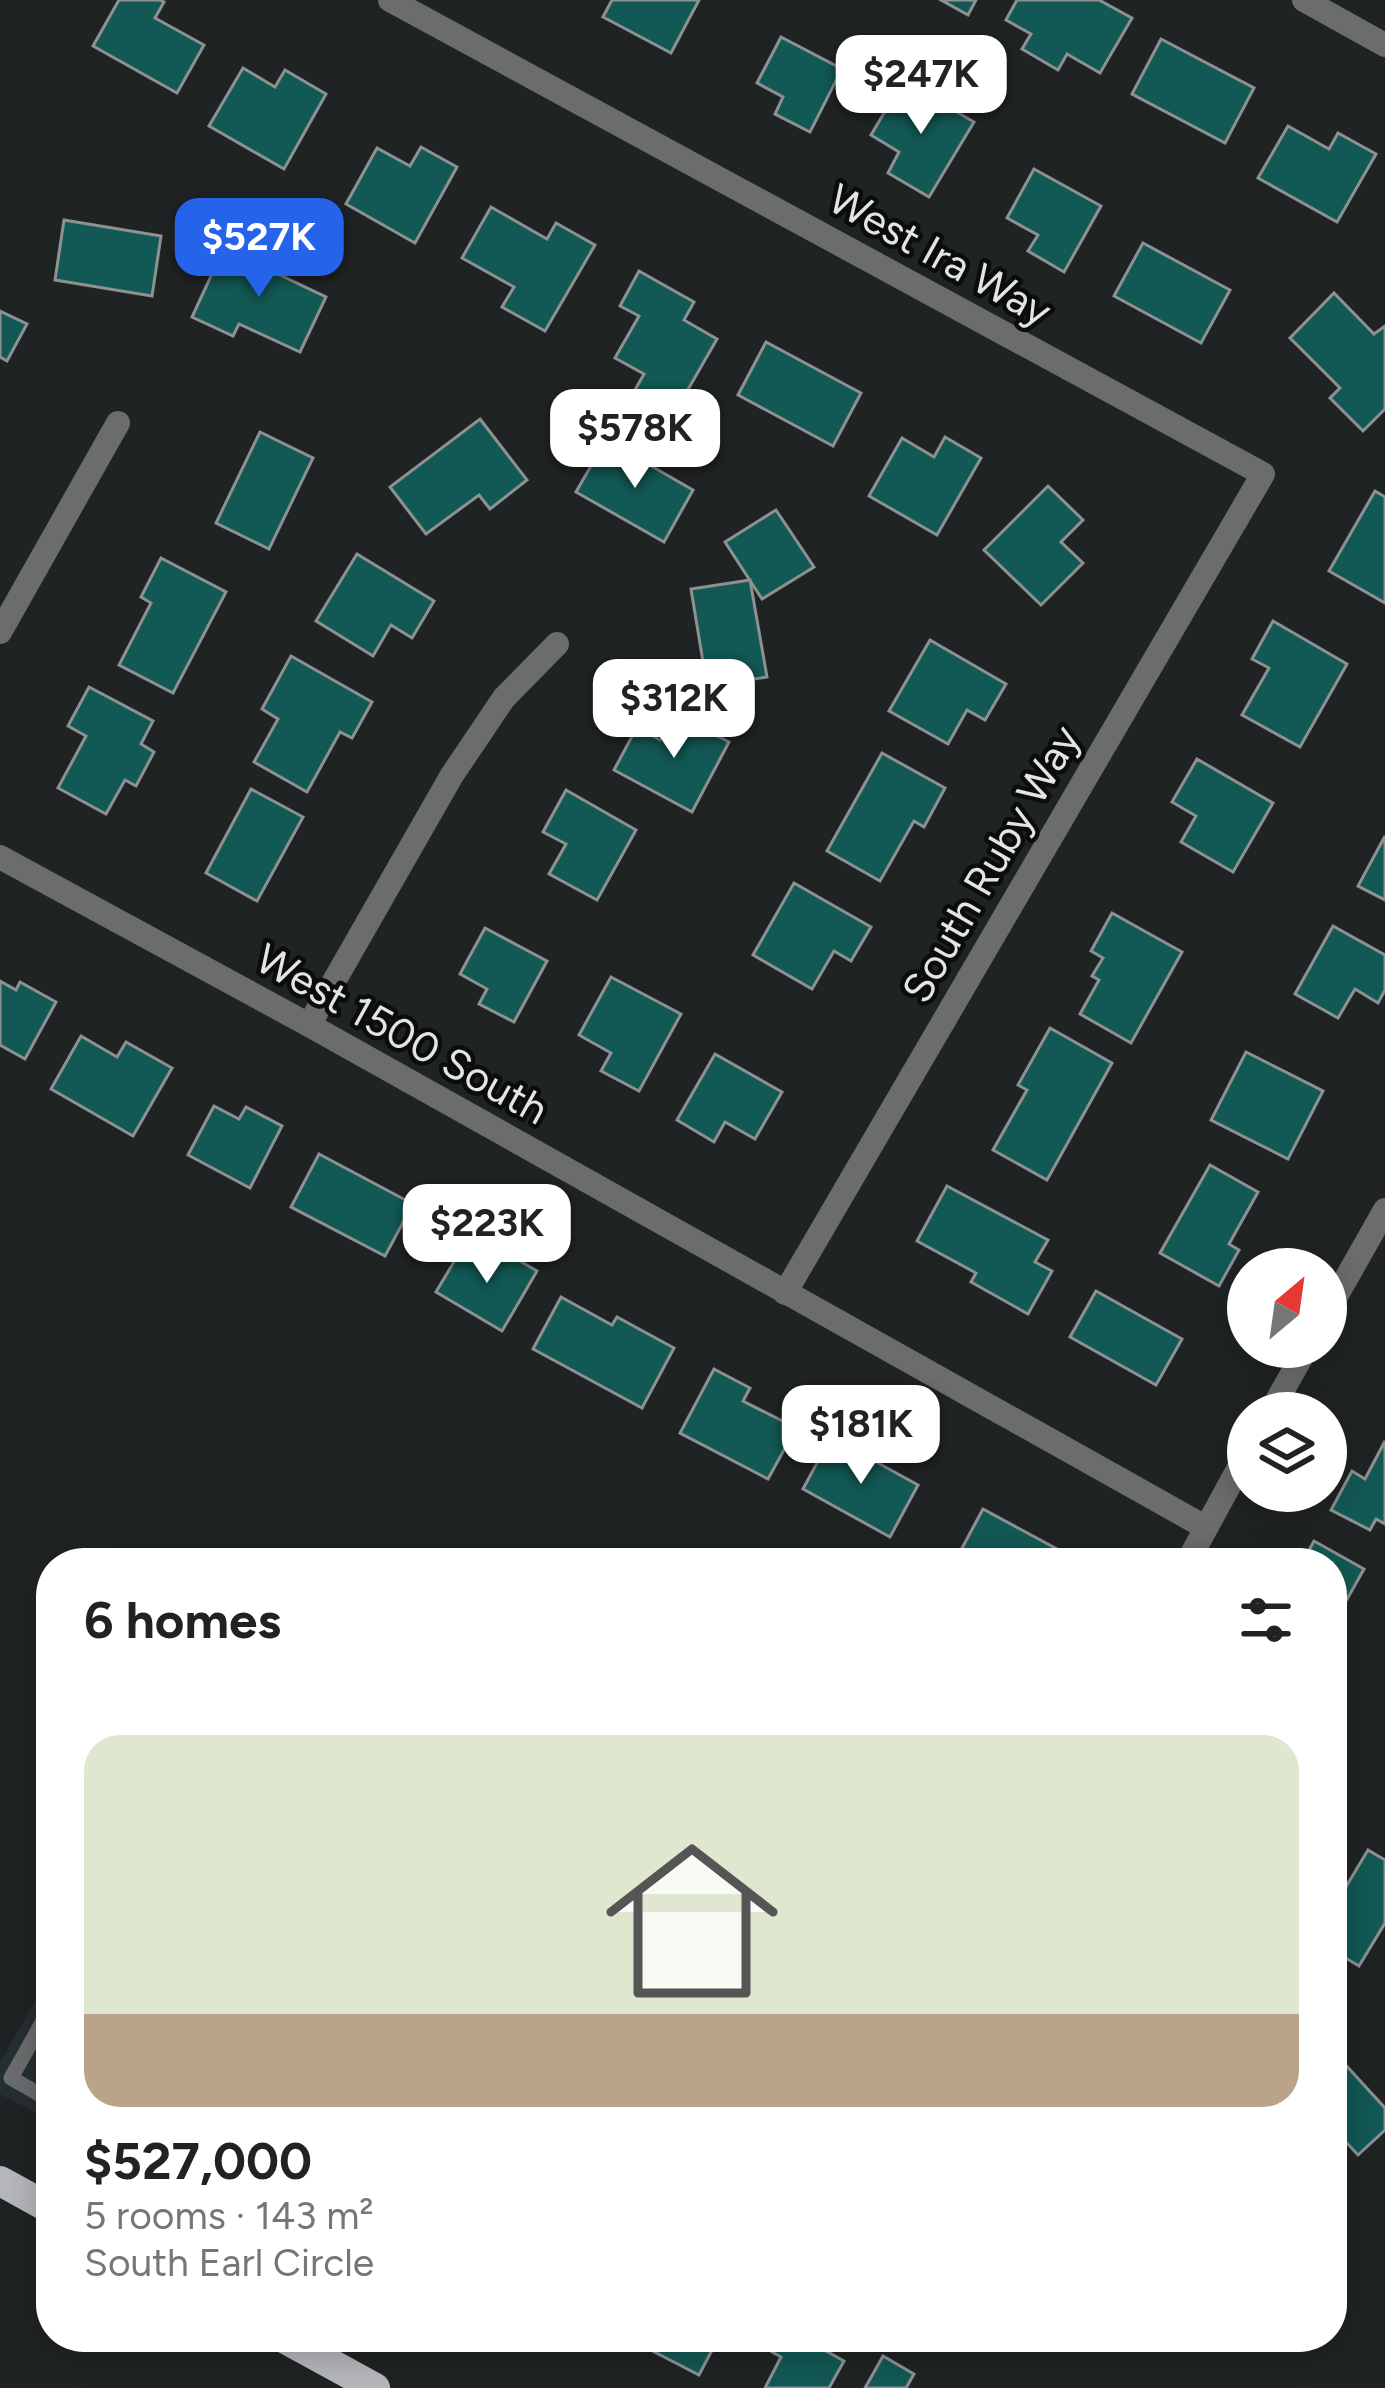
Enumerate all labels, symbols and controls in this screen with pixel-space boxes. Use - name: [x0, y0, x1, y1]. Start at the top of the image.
- pin: $247K: [837, 35, 1005, 137]
- text: $247K: [863, 50, 979, 97]
- street label: West Ira Way: [820, 173, 1060, 337]
- pin: $527K: [175, 198, 343, 300]
- text: $527K: [202, 213, 316, 260]
- pin: $578K: [551, 389, 719, 491]
- text: $578K: [577, 404, 693, 451]
- pin: $312K: [590, 659, 758, 761]
- text: $312K: [620, 674, 728, 721]
- street label: South Ruby Way: [891, 716, 1091, 1012]
- street label: West 1500 South: [247, 933, 557, 1135]
- pin: $223K: [403, 1184, 571, 1286]
- text: $223K: [430, 1199, 544, 1246]
- north arrow: [1227, 1248, 1347, 1368]
- map controls: [1227, 1248, 1347, 1512]
- pin: $181K: [777, 1385, 945, 1487]
- button: layers: [1227, 1392, 1347, 1512]
- text: $181K: [809, 1400, 913, 1447]
- icon: filters: [1233, 1587, 1299, 1653]
- text: 6 homes: [84, 1590, 281, 1651]
- icon: home: [584, 1813, 800, 2029]
- text: $527,000: [84, 2131, 312, 2192]
- text: 5 rooms · 143 m²: [84, 2192, 373, 2239]
- text: South Earl Circle: [84, 2239, 374, 2286]

